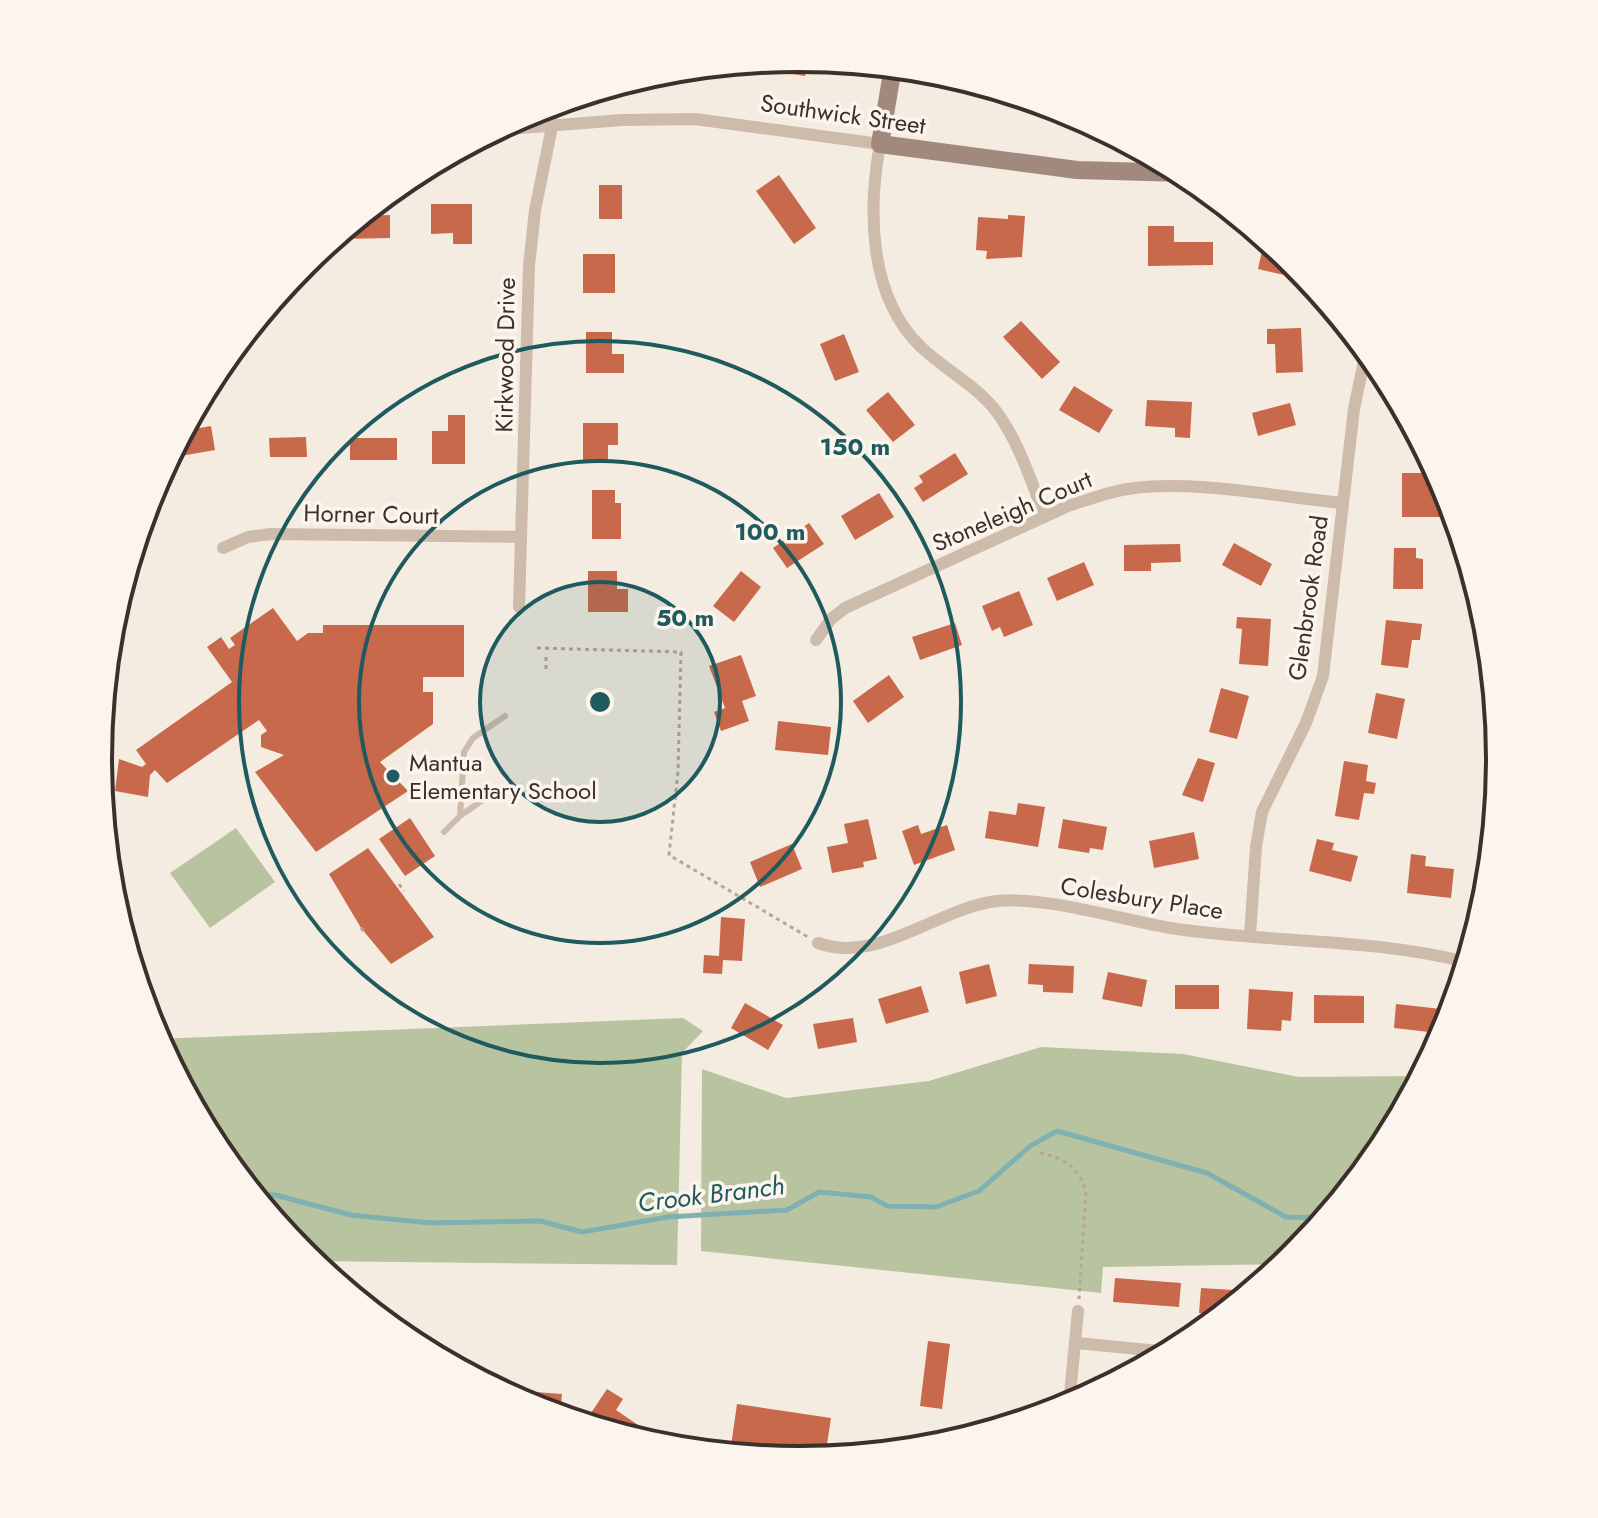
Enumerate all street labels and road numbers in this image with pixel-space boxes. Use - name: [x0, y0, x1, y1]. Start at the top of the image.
- street label: Southwick Street: [758, 85, 928, 143]
- street label: Kirkwood Drive: [486, 277, 524, 433]
- street label: Stoneleigh Court: [927, 461, 1098, 560]
- street label: Horner Court: [303, 495, 439, 533]
- street label: Glenbrook Road: [1279, 513, 1337, 683]
- street label: Colesbury Place: [1058, 868, 1226, 928]

